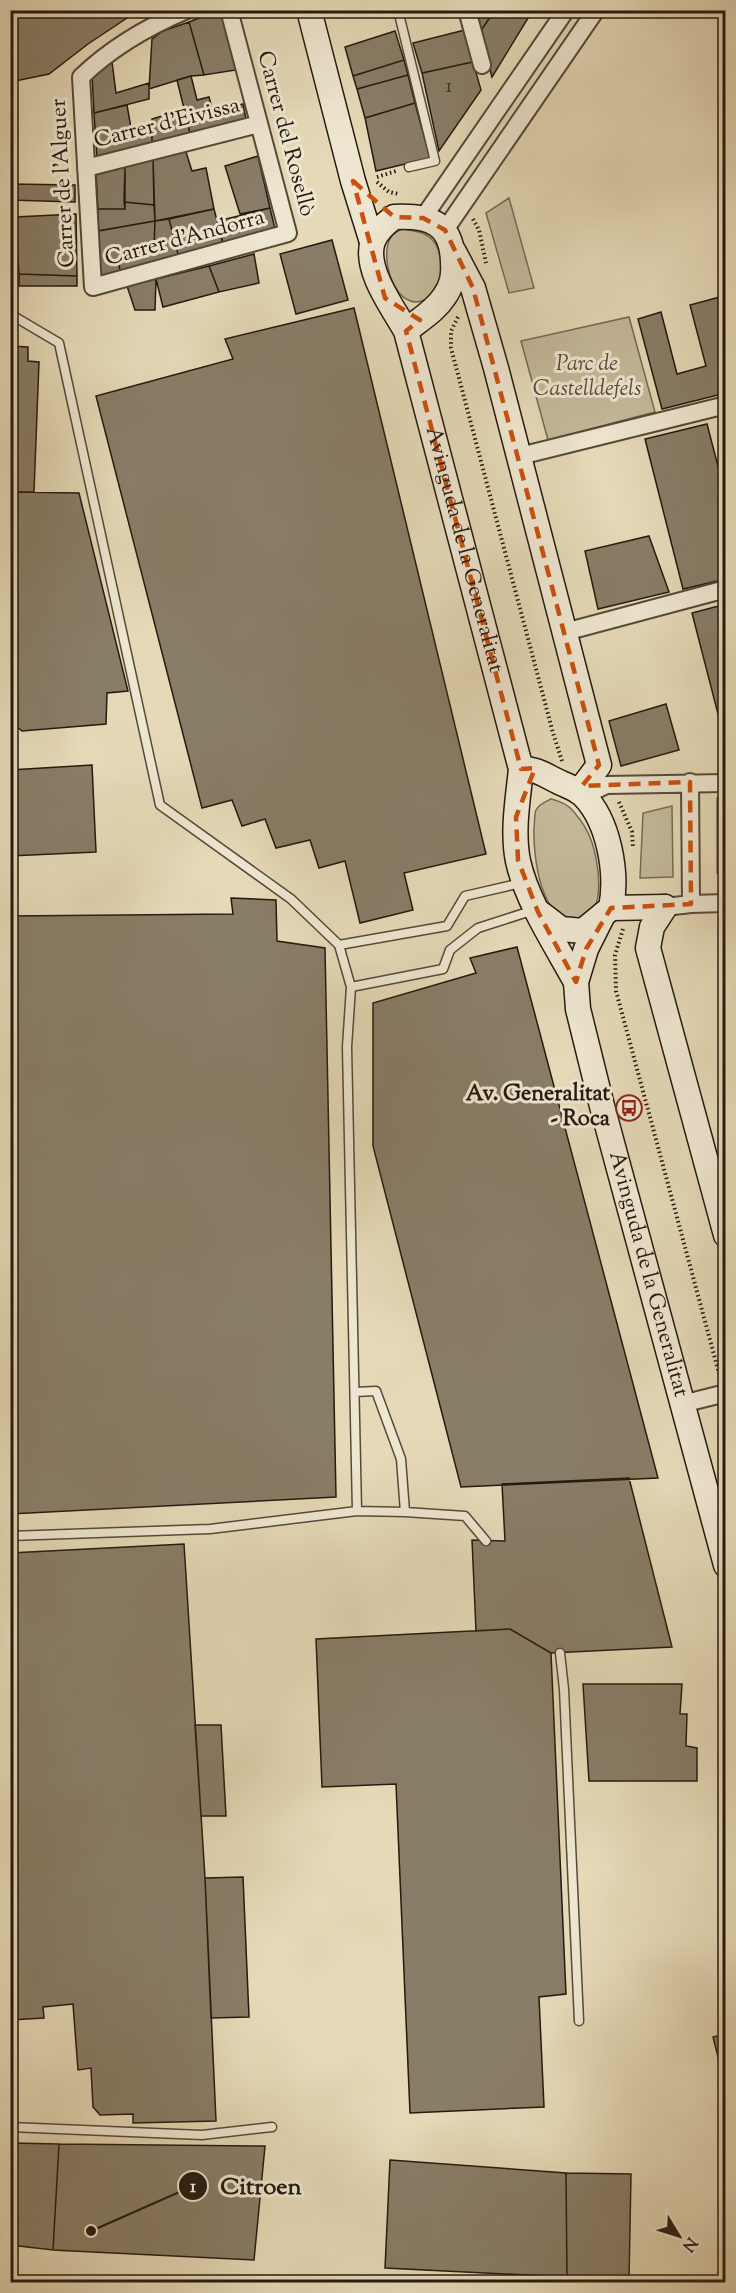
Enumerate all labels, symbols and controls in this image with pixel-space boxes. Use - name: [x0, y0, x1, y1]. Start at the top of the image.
- street label: Carrer del Rosellò: [248, 48, 322, 220]
- house number: 1: [446, 73, 453, 102]
- street label: Carrer d'Eivissa: [91, 90, 243, 158]
- street label: Carrer de l'Alguer: [44, 98, 84, 268]
- street label: Carrer d'Andorra: [102, 202, 268, 276]
- park label: Parc de Castelldefels: [533, 349, 641, 406]
- street label: Avinguda de la Generalitat: [416, 423, 511, 677]
- place label: Av. Generalitat - Roca: [466, 1079, 611, 1136]
- bus stop icon: Av. Generalitat - Roca: [614, 1093, 644, 1123]
- street label: Avinguda de la Generalitat: [599, 1148, 696, 1401]
- callout: Citroen: [178, 2165, 314, 2207]
- text: Citroen: [220, 2171, 303, 2205]
- text: 1: [190, 2175, 197, 2201]
- north arrow: [649, 2206, 709, 2266]
- text: N: [676, 2232, 702, 2256]

